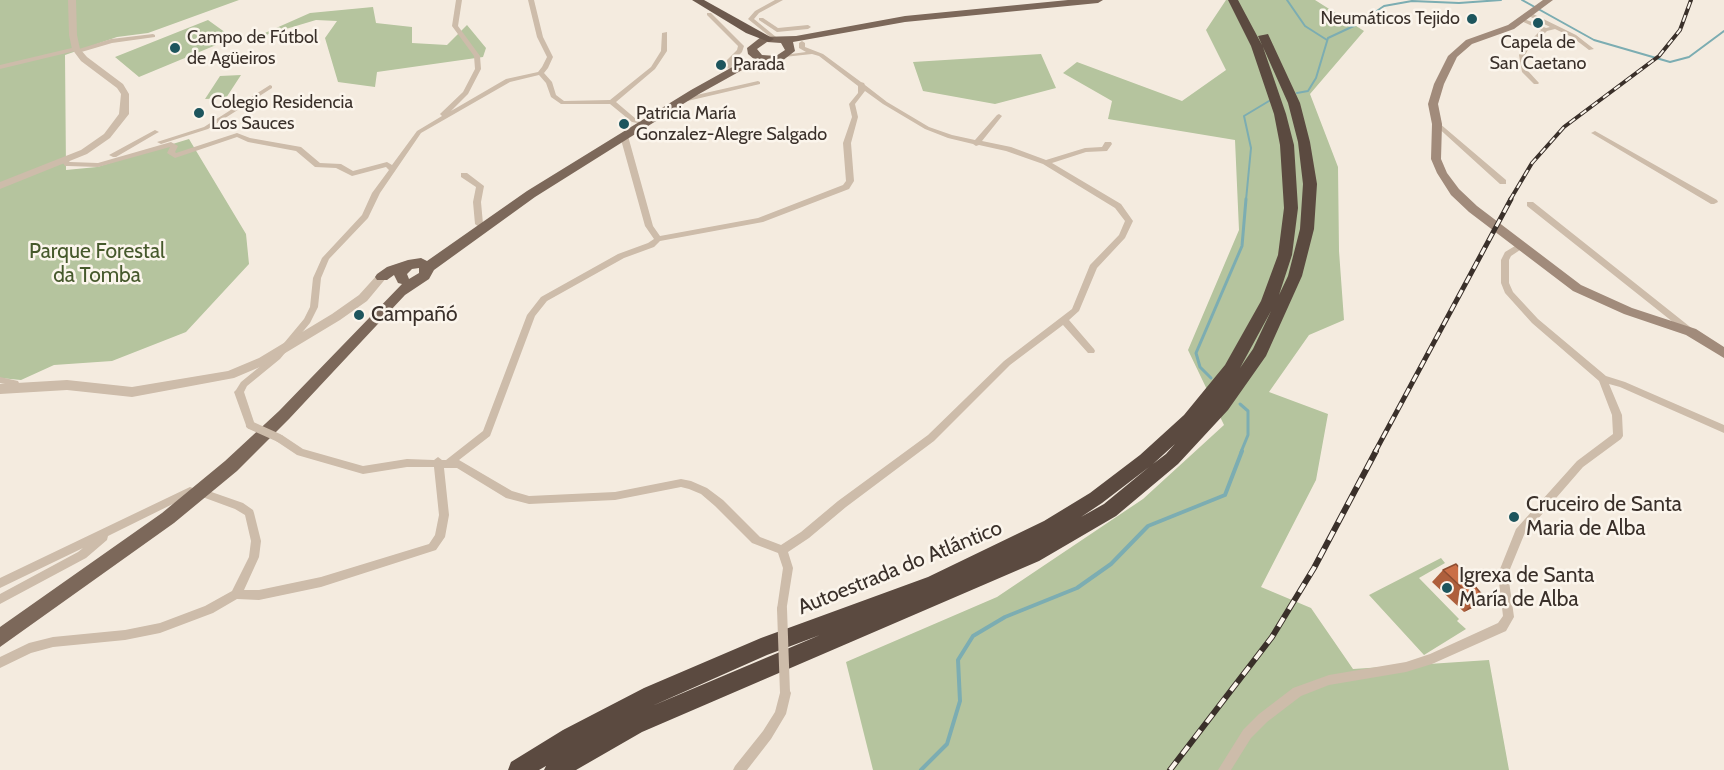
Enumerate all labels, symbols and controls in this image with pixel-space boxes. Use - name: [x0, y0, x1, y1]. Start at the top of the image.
- place label: Neumáticos Tejido: [1320, 8, 1460, 30]
- marker: Neumáticos Tejido: [1465, 12, 1479, 26]
- marker: Capela de San Caetano: [1531, 16, 1545, 30]
- place label: Campo de Fútbol de Agüeiros: [187, 27, 318, 70]
- place label: Capela de San Caetano: [1490, 32, 1586, 74]
- marker: Campo de Fútbol de Agüeiros: [168, 41, 182, 55]
- place label: Parada: [733, 54, 785, 76]
- marker: Parada: [714, 58, 728, 72]
- place label: Colegio Residencia Los Sauces: [211, 92, 353, 134]
- place label: Patricia María Gonzalez-Alegre Salgado: [636, 103, 827, 146]
- marker: Colegio Residencia Los Sauces: [192, 106, 206, 120]
- marker: Patricia María Gonzalez-Alegre Salgado: [617, 117, 631, 131]
- park label: Parque Forestal da Tomba: [29, 239, 165, 289]
- place label: Campañó: [371, 302, 457, 328]
- marker: Campañó: [352, 308, 366, 322]
- place label: Cruceiro de Santa Maria de Alba: [1526, 492, 1682, 542]
- marker: Cruceiro de Santa Maria de Alba: [1507, 510, 1521, 524]
- street label: Autoestrada do Atlántico: [794, 515, 1006, 621]
- place label: Igrexa de Santa María de Alba: [1459, 563, 1594, 613]
- marker: Igrexa de Santa María de Alba: [1440, 581, 1454, 595]

